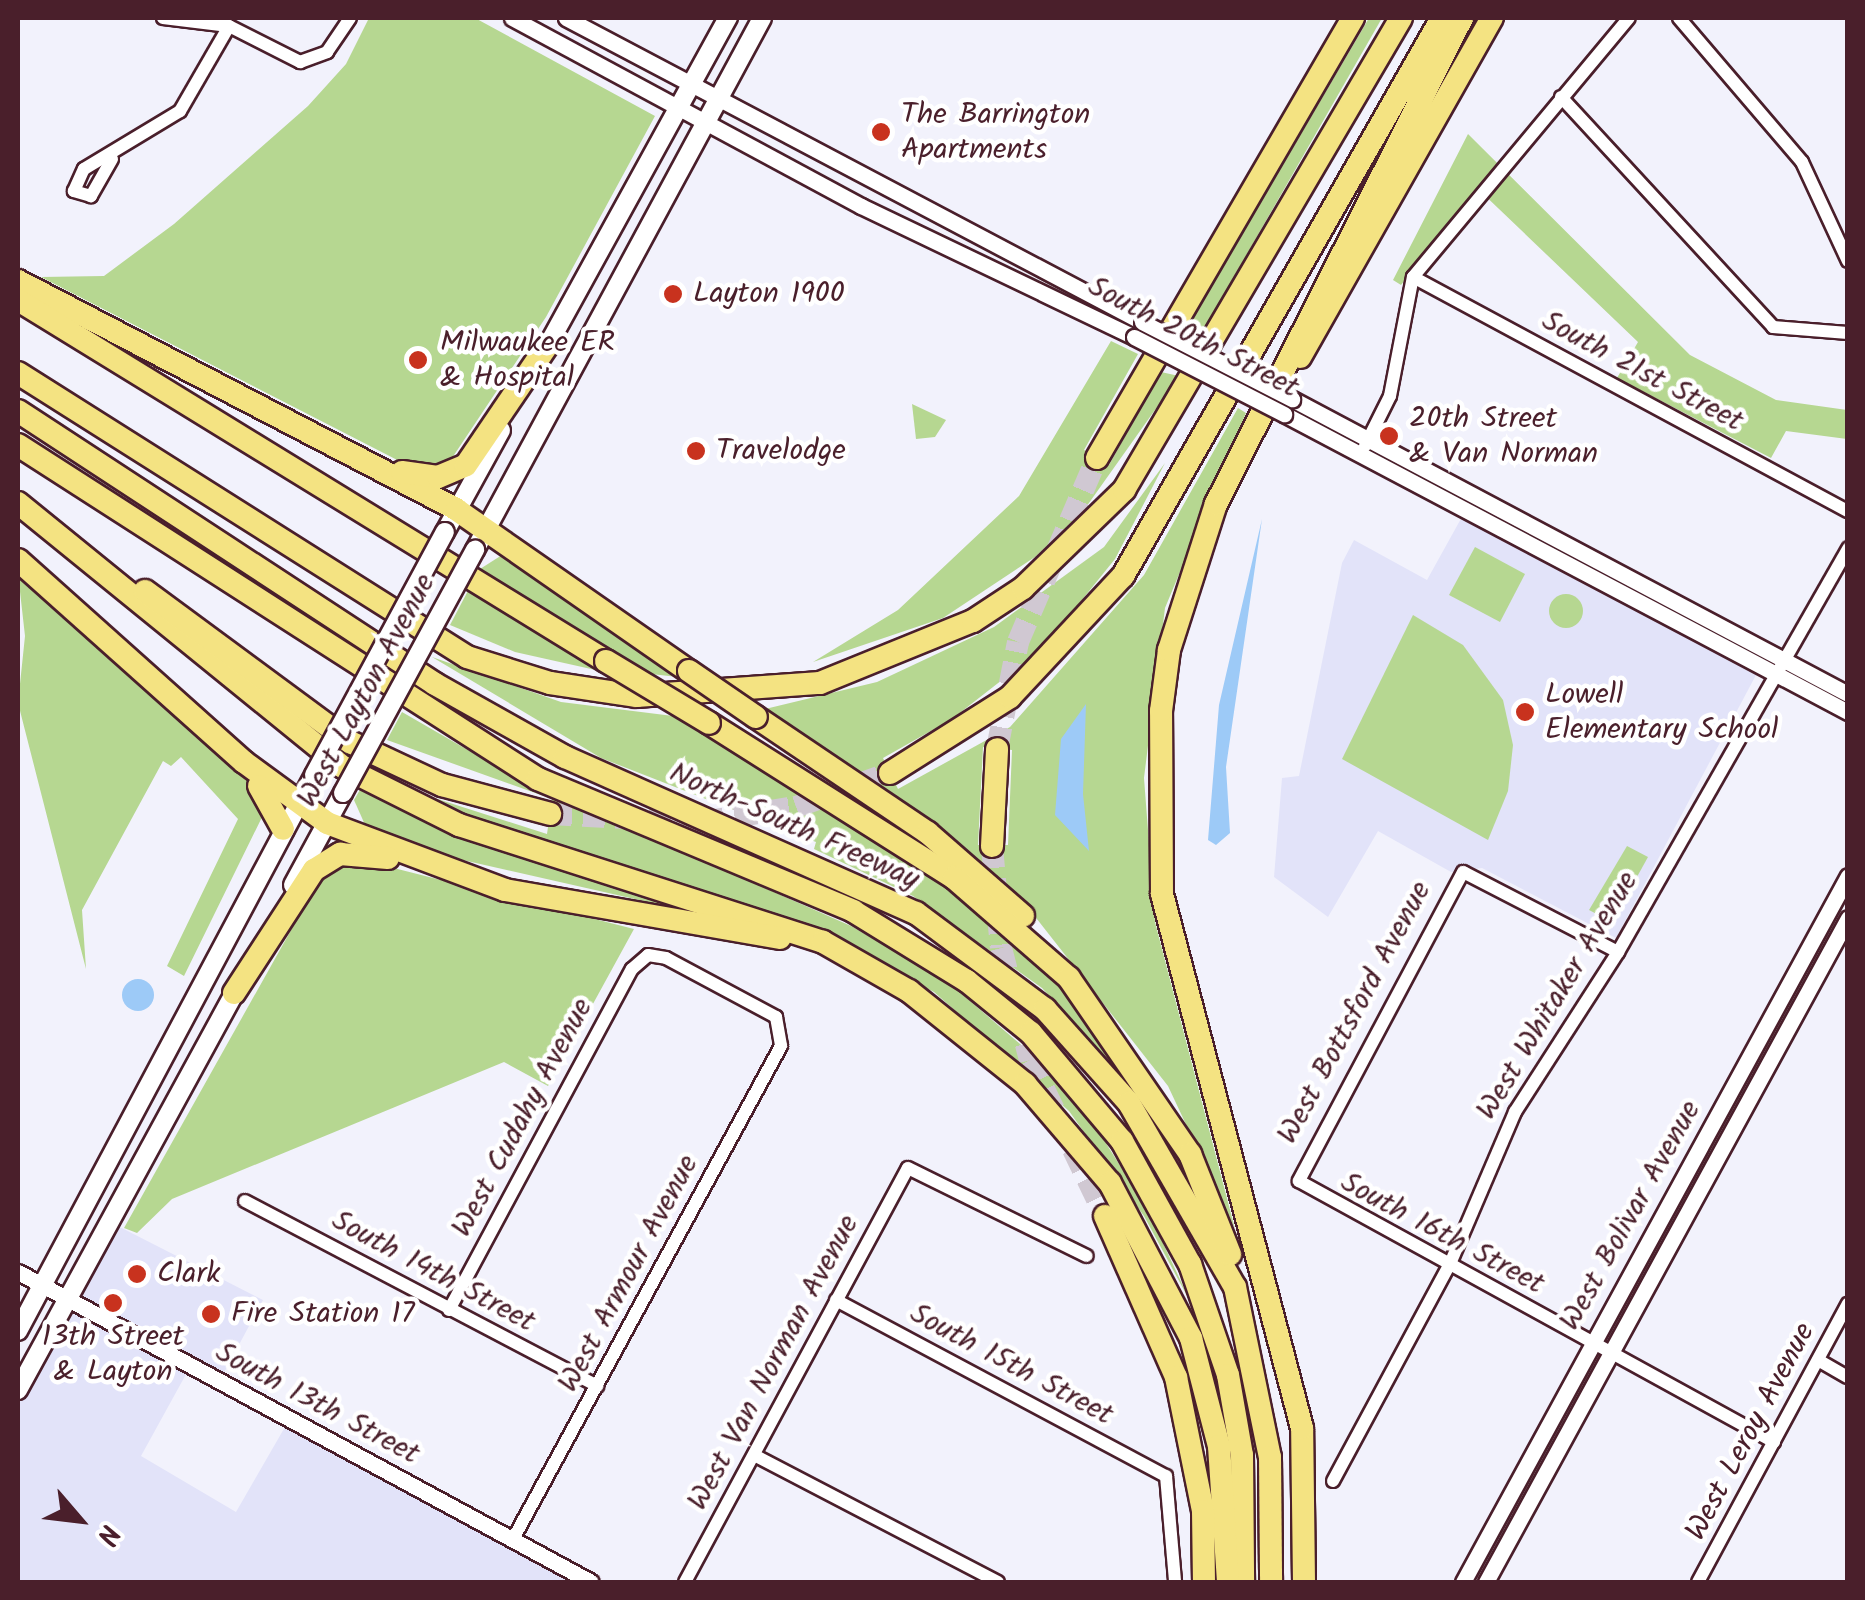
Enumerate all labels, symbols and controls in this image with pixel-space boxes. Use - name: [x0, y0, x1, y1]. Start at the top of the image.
- place label: The Barrington Apartments: [901, 97, 1090, 168]
- marker: The Barrington Apartments: [870, 121, 892, 143]
- street label: South 20th Street: [1082, 269, 1304, 407]
- place label: Layton 1900: [693, 276, 845, 312]
- marker: Layton 1900: [662, 283, 684, 305]
- street label: South 21st Street: [1535, 304, 1749, 440]
- place label: Milwaukee ER & Hospital: [440, 325, 615, 396]
- marker: Milwaukee ER & Hospital: [405, 347, 431, 373]
- place label: 20th Street & Van Norman: [1409, 401, 1598, 472]
- marker: 20th Street & Van Norman: [1378, 425, 1400, 447]
- place label: Travelodge: [716, 433, 846, 469]
- marker: Travelodge: [685, 440, 707, 462]
- street label: West Layton Avenue: [290, 568, 444, 814]
- place label: Lowell Elementary School: [1545, 677, 1778, 748]
- marker: Lowell Elementary School: [1514, 701, 1536, 723]
- street label: North-South Freeway: [663, 756, 925, 898]
- street label: West Whitaker Avenue: [1470, 865, 1646, 1127]
- street label: West Bottsford Avenue: [1271, 876, 1439, 1150]
- street label: West Cudahy Avenue: [445, 992, 601, 1244]
- street label: West Bolivar Avenue: [1553, 1095, 1709, 1337]
- street label: West Armour Avenue: [551, 1149, 707, 1399]
- street label: South 16th Street: [1334, 1165, 1550, 1303]
- street label: South 14th Street: [325, 1203, 541, 1341]
- street label: West Van Norman Avenue: [681, 1209, 867, 1517]
- place label: Clark: [157, 1256, 220, 1292]
- marker: Clark: [126, 1263, 148, 1285]
- marker: 13th Street & Layton: [102, 1292, 124, 1314]
- place label: Fire Station 17: [231, 1296, 415, 1332]
- street label: South 15th Street: [903, 1296, 1119, 1434]
- marker: Fire Station 17: [200, 1303, 222, 1325]
- street label: West Leroy Avenue: [1678, 1317, 1824, 1547]
- place label: 13th Street & Layton: [42, 1319, 184, 1390]
- street label: South 13th Street: [209, 1335, 425, 1473]
- north arrow: [30, 1470, 130, 1570]
- text: N: [83, 1516, 131, 1553]

